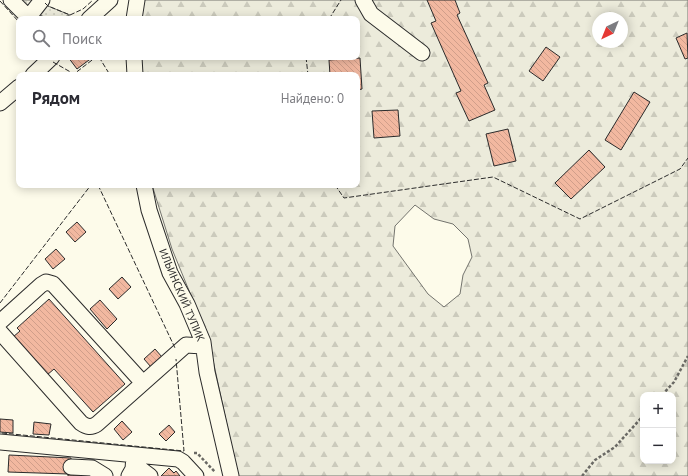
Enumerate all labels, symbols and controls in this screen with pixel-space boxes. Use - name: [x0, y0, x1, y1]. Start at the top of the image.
- north arrow: [592, 12, 628, 48]
- search box: [16, 16, 360, 60]
- icon: search: [30, 27, 52, 49]
- text: Поиск: [62, 29, 102, 48]
- text: Рядом: [32, 87, 80, 109]
- text: Найдено: 0: [281, 90, 344, 107]
- street label: ИЛЬИНСКИЙ ТУПИК: [156, 246, 208, 344]
- map controls: [640, 392, 676, 464]
- button: +: [640, 392, 676, 428]
- button: −: [640, 428, 676, 464]

